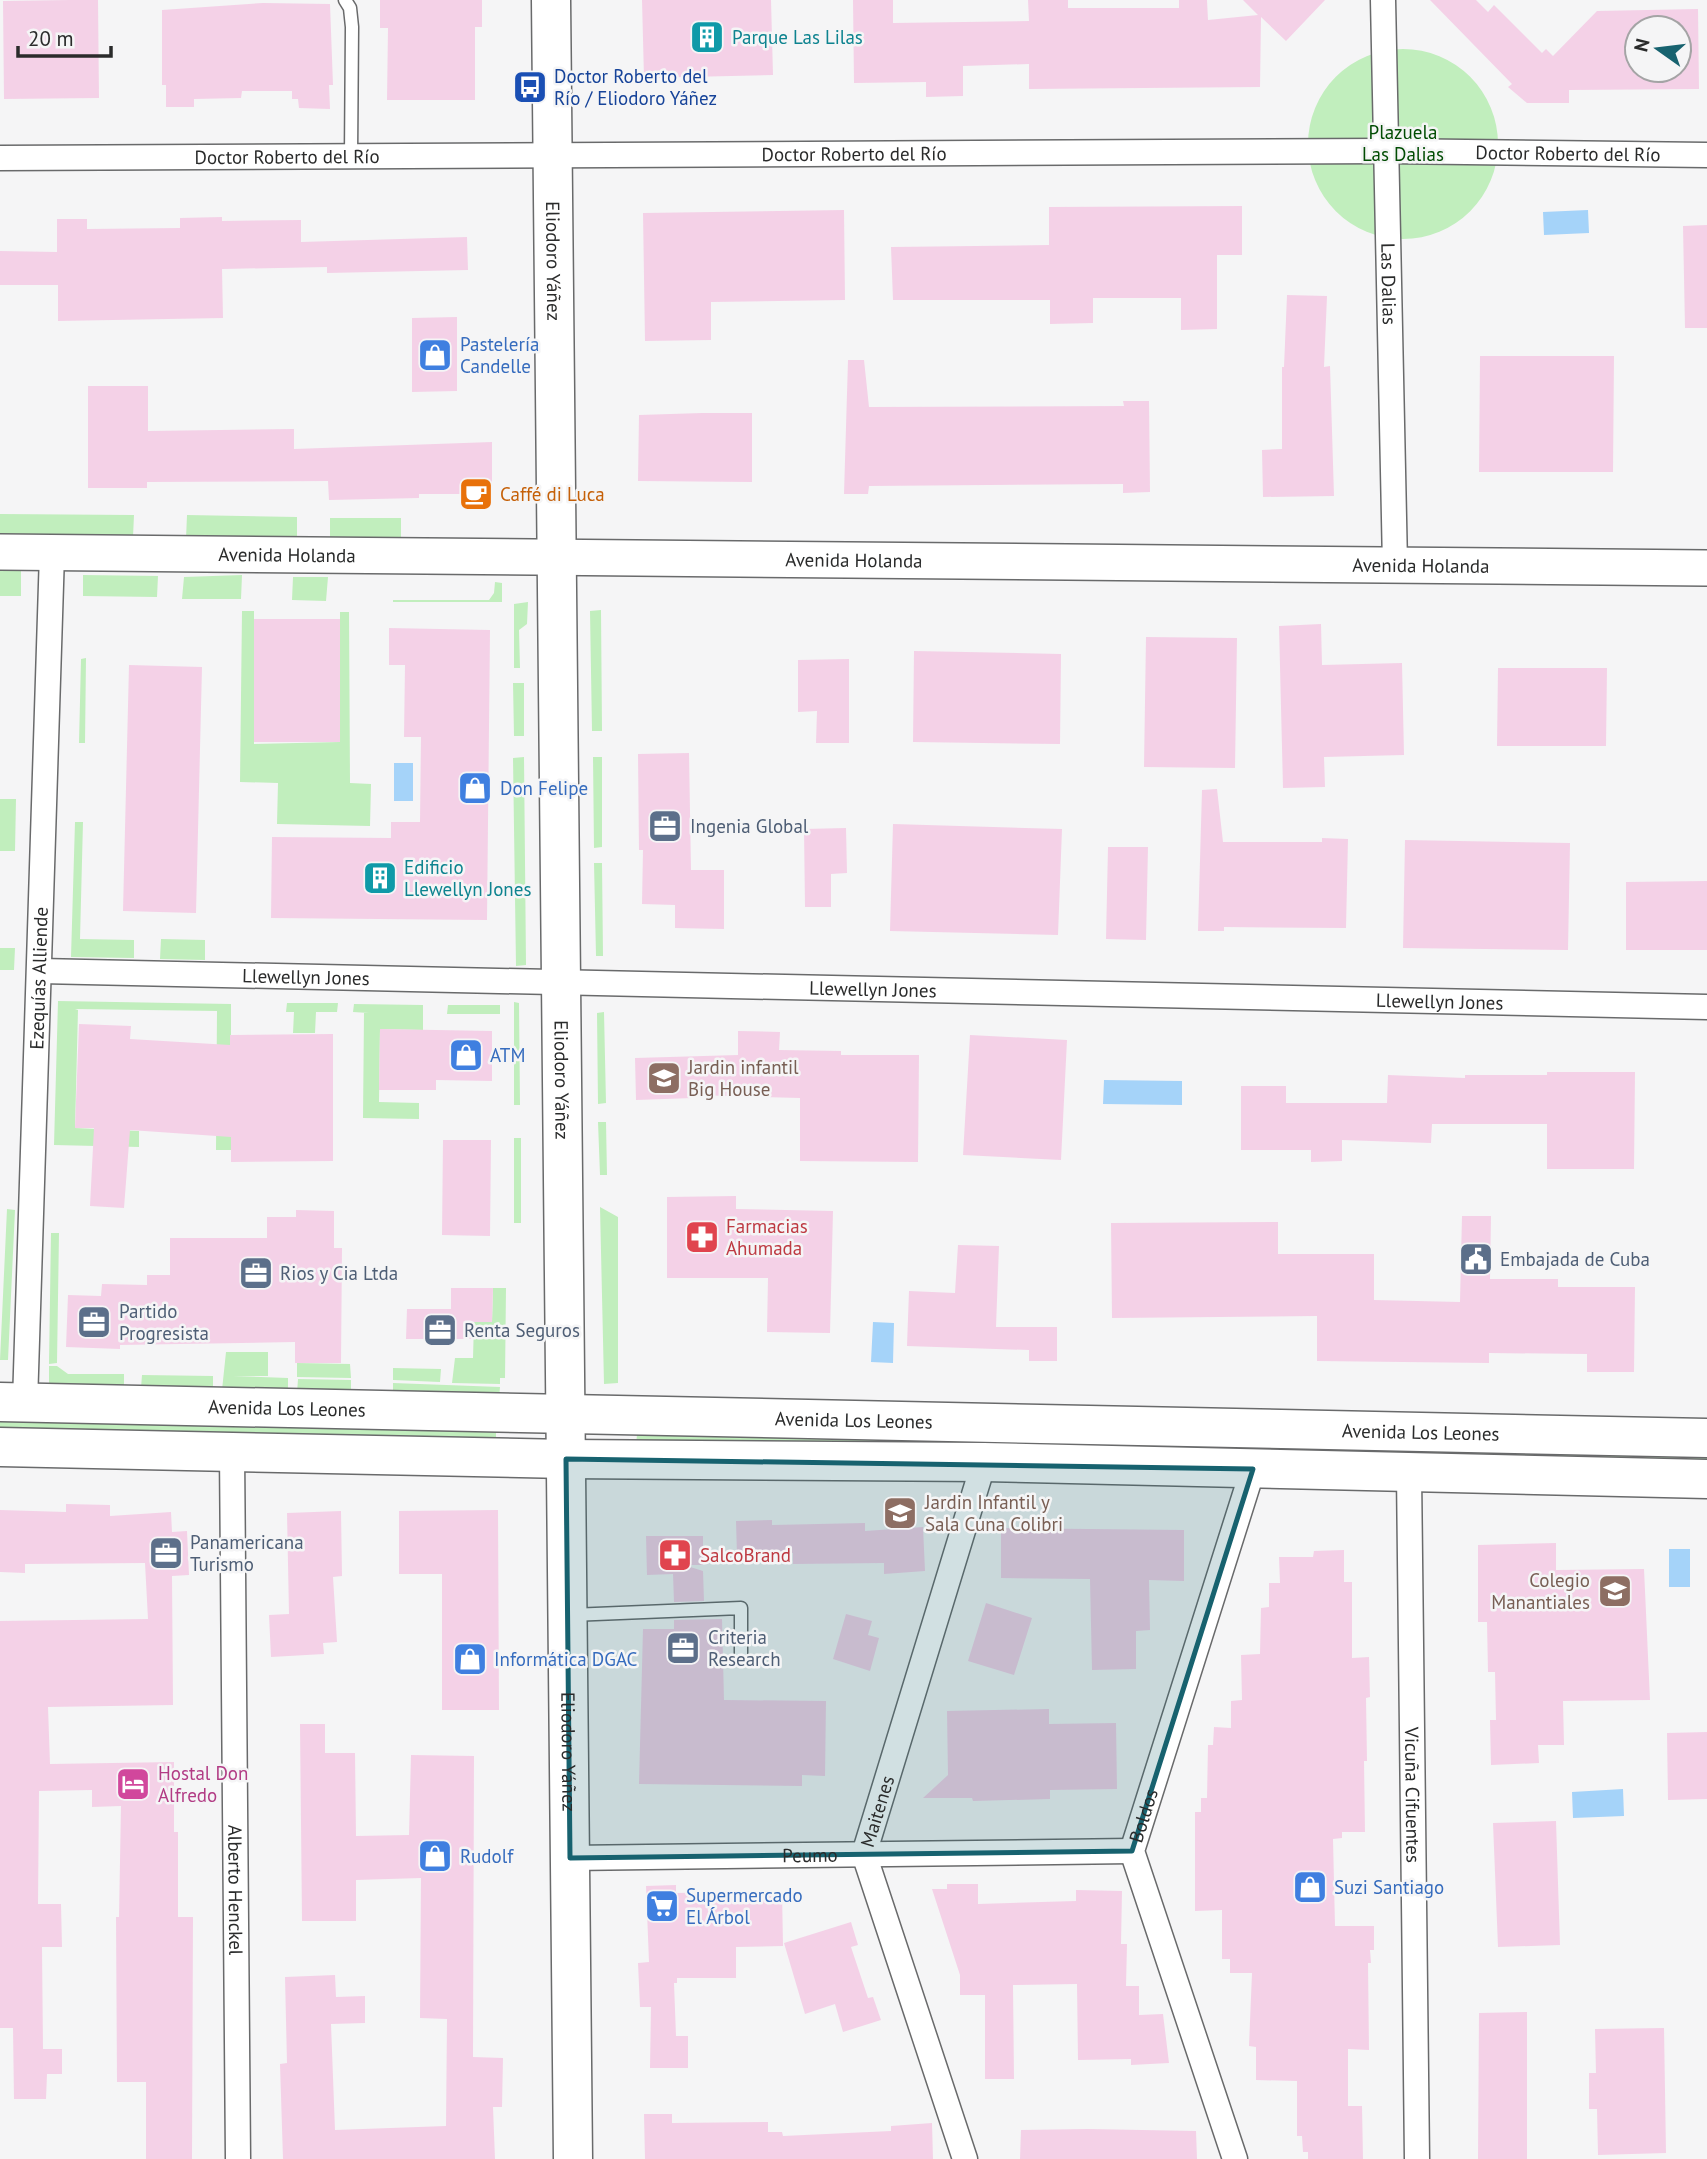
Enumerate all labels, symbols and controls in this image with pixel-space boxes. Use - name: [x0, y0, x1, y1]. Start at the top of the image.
- scale bar: [18, 14, 110, 58]
- north arrow: [1623, 14, 1693, 84]
- building icon: Parque Las Lilas: [688, 18, 726, 56]
- text: 20 m: [28, 25, 74, 52]
- place label: Parque Las Lilas: [732, 25, 863, 49]
- text: N: [1628, 36, 1655, 54]
- place label: Doctor Roberto del Río / Eliodoro Yáñez: [554, 64, 717, 110]
- bus stop icon: Doctor Roberto del Río / Eliodoro Yáñez: [511, 68, 549, 106]
- park label: Plazuela Las Dalias: [1362, 120, 1444, 166]
- street label: Doctor Roberto del Río: [1475, 140, 1661, 166]
- street label: Doctor Roberto del Río: [761, 141, 947, 166]
- street label: Doctor Roberto del Río: [194, 144, 380, 169]
- street label: Eliodoro Yáñez: [541, 201, 566, 321]
- street label: Las Dalias: [1376, 243, 1402, 325]
- place label: Pastelería Candelle: [460, 332, 539, 378]
- shop icon: Pastelería Candelle: [416, 336, 454, 374]
- cafe icon: Caffé di Luca: [457, 475, 495, 513]
- place label: Caffé di Luca: [500, 482, 605, 506]
- street label: Avenida Holanda: [218, 542, 356, 567]
- street label: Avenida Holanda: [785, 547, 923, 573]
- street label: Avenida Holanda: [1352, 553, 1490, 578]
- shop icon: Don Felipe: [456, 769, 494, 807]
- place label: Don Felipe: [500, 776, 588, 800]
- office icon: Ingenia Global: [646, 807, 684, 845]
- place label: Ingenia Global: [690, 814, 809, 838]
- place label: Edificio Llewellyn Jones: [404, 855, 531, 901]
- building icon: Edificio Llewellyn Jones: [361, 859, 399, 897]
- street label: Ezequías Alliende: [24, 907, 53, 1050]
- street label: Llewellyn Jones: [242, 963, 370, 990]
- street label: Llewellyn Jones: [809, 976, 937, 1002]
- street label: Llewellyn Jones: [1376, 988, 1504, 1015]
- street label: Eliodoro Yáñez: [549, 1020, 575, 1140]
- shop icon: ATM: [447, 1036, 485, 1074]
- place label: ATM: [490, 1043, 525, 1067]
- place label: Jardin infantil Big House: [687, 1055, 799, 1101]
- school or university icon: Jardin infantil Big House: [645, 1059, 683, 1097]
- place label: Farmacias Ahumada: [726, 1214, 808, 1260]
- pharmacy icon: Farmacias Ahumada: [683, 1218, 721, 1256]
- public building icon: Embajada de Cuba: [1457, 1240, 1495, 1278]
- place label: Embajada de Cuba: [1500, 1247, 1650, 1271]
- office icon: Rios y Cia Ltda: [237, 1254, 275, 1292]
- place label: Rios y Cia Ltda: [280, 1261, 398, 1285]
- place label: Partido Progresista: [119, 1299, 209, 1345]
- office icon: Partido Progresista: [75, 1303, 113, 1341]
- office icon: Renta Seguros: [421, 1311, 459, 1349]
- place label: Renta Seguros: [464, 1318, 580, 1342]
- street label: Avenida Los Leones: [208, 1394, 366, 1422]
- street label: Avenida Los Leones: [775, 1406, 933, 1434]
- street label: Avenida Los Leones: [1342, 1418, 1500, 1446]
- place label: Jardin Infantil y Sala Cuna Colibri: [924, 1490, 1063, 1536]
- school or university icon: Jardin Infantil y Sala Cuna Colibri: [881, 1494, 919, 1532]
- place label: Panamericana Turismo: [190, 1530, 304, 1576]
- office icon: Panamericana Turismo: [147, 1534, 185, 1572]
- pharmacy icon: SalcoBrand: [656, 1536, 694, 1574]
- place label: SalcoBrand: [700, 1543, 791, 1567]
- place label: Colegio Manantiales: [1491, 1568, 1590, 1614]
- school or university icon: Colegio Manantiales: [1596, 1572, 1634, 1610]
- place label: Criteria Research: [708, 1625, 781, 1671]
- office icon: Criteria Research: [664, 1629, 702, 1667]
- shop icon: Informática DGAC: [451, 1640, 489, 1678]
- place label: Informática DGAC: [494, 1647, 638, 1671]
- street label: Eliodoro Yáñez: [556, 1692, 581, 1812]
- street label: Vicuña Cifuentes: [1400, 1726, 1426, 1863]
- place label: Hostal Don Alfredo: [158, 1761, 248, 1807]
- hotel icon: Hostal Don Alfredo: [114, 1765, 152, 1803]
- street label: Maitenes: [855, 1773, 899, 1850]
- street label: Boldos: [1123, 1786, 1163, 1845]
- street label: Alberto Henckel: [223, 1825, 248, 1956]
- shop icon: Rudolf: [416, 1837, 454, 1875]
- street label: Peumo: [782, 1843, 838, 1867]
- place label: Rudolf: [460, 1844, 514, 1868]
- shop icon: Suzi Santiago: [1291, 1868, 1329, 1906]
- place label: Suzi Santiago: [1334, 1875, 1444, 1899]
- place label: Supermercado El Árbol: [686, 1883, 803, 1929]
- supermarket icon: Supermercado El Árbol: [643, 1887, 681, 1925]

